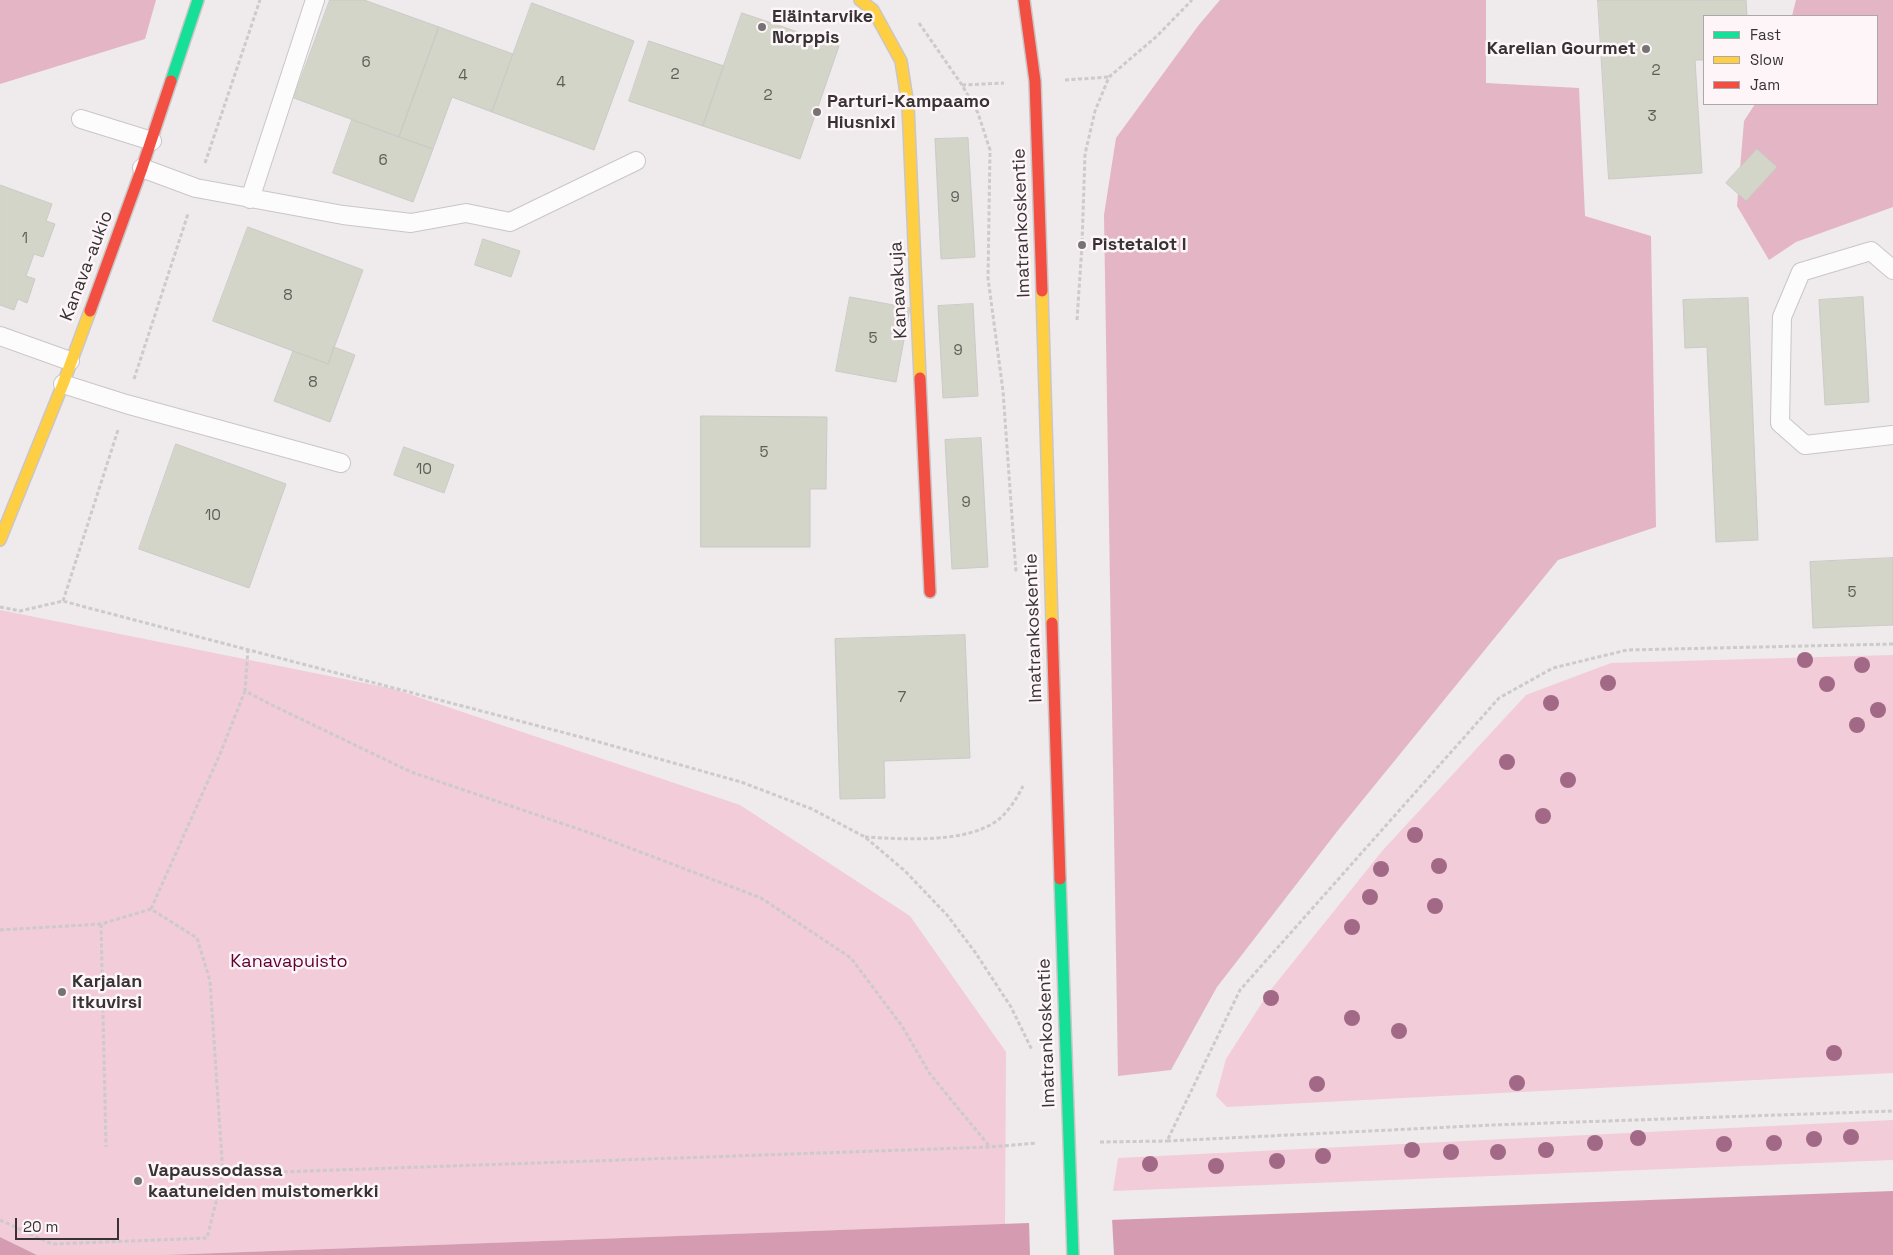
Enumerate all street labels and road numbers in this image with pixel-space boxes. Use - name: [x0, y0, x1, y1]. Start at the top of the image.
- street label: Imatrankoskentie: [1009, 148, 1035, 298]
- street label: Kanava-aukio: [56, 208, 118, 324]
- street label: Kanavakuja: [886, 241, 912, 339]
- street label: Imatrankoskentie: [1021, 553, 1047, 703]
- street label: Imatrankoskentie: [1034, 958, 1060, 1108]

